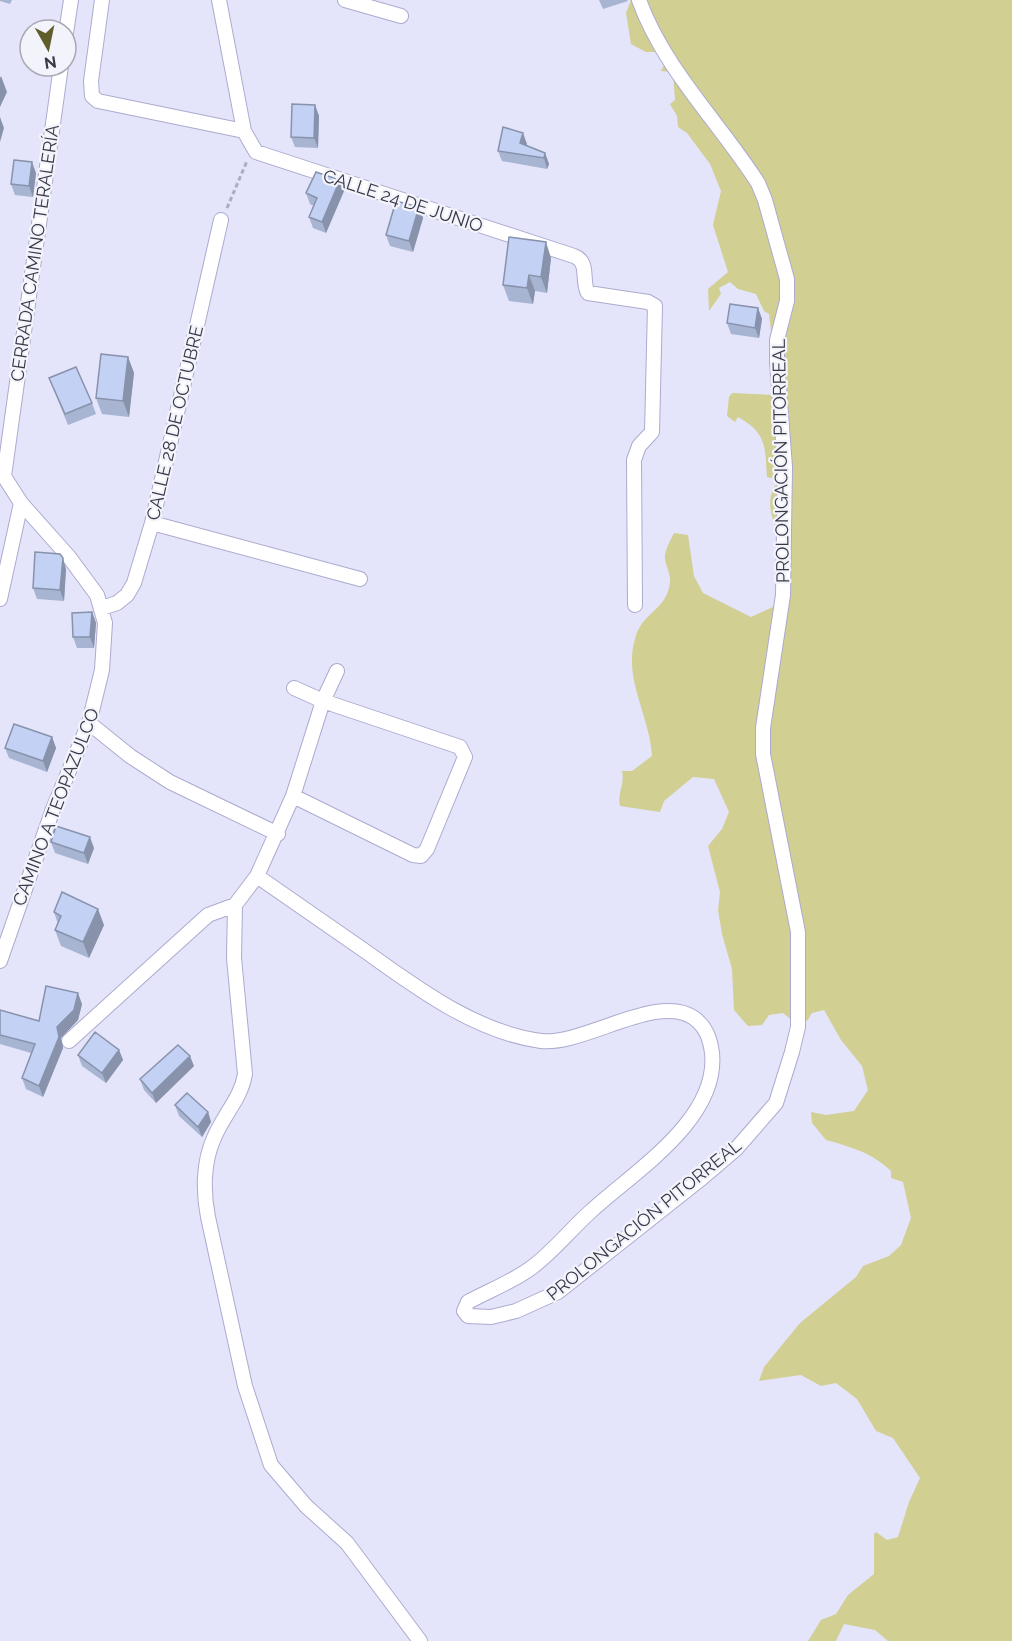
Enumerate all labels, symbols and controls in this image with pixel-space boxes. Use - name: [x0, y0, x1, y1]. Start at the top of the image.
- north arrow: [18, 18, 78, 78]
- text: N: [43, 52, 58, 73]
- street label: CERRADA CAMINO TERALERÍA: [5, 123, 63, 383]
- street label: CALLE 24 DE JUNIO: [321, 165, 486, 236]
- street label: CALLE 28 DE OCTUBRE: [142, 324, 207, 522]
- street label: PROLONGACIÓN PITORREAL: [767, 338, 793, 583]
- street label: CAMINO A TEOPAZULCO: [8, 705, 103, 909]
- street label: PROLONGACIÓN PITORREAL: [542, 1134, 746, 1305]

